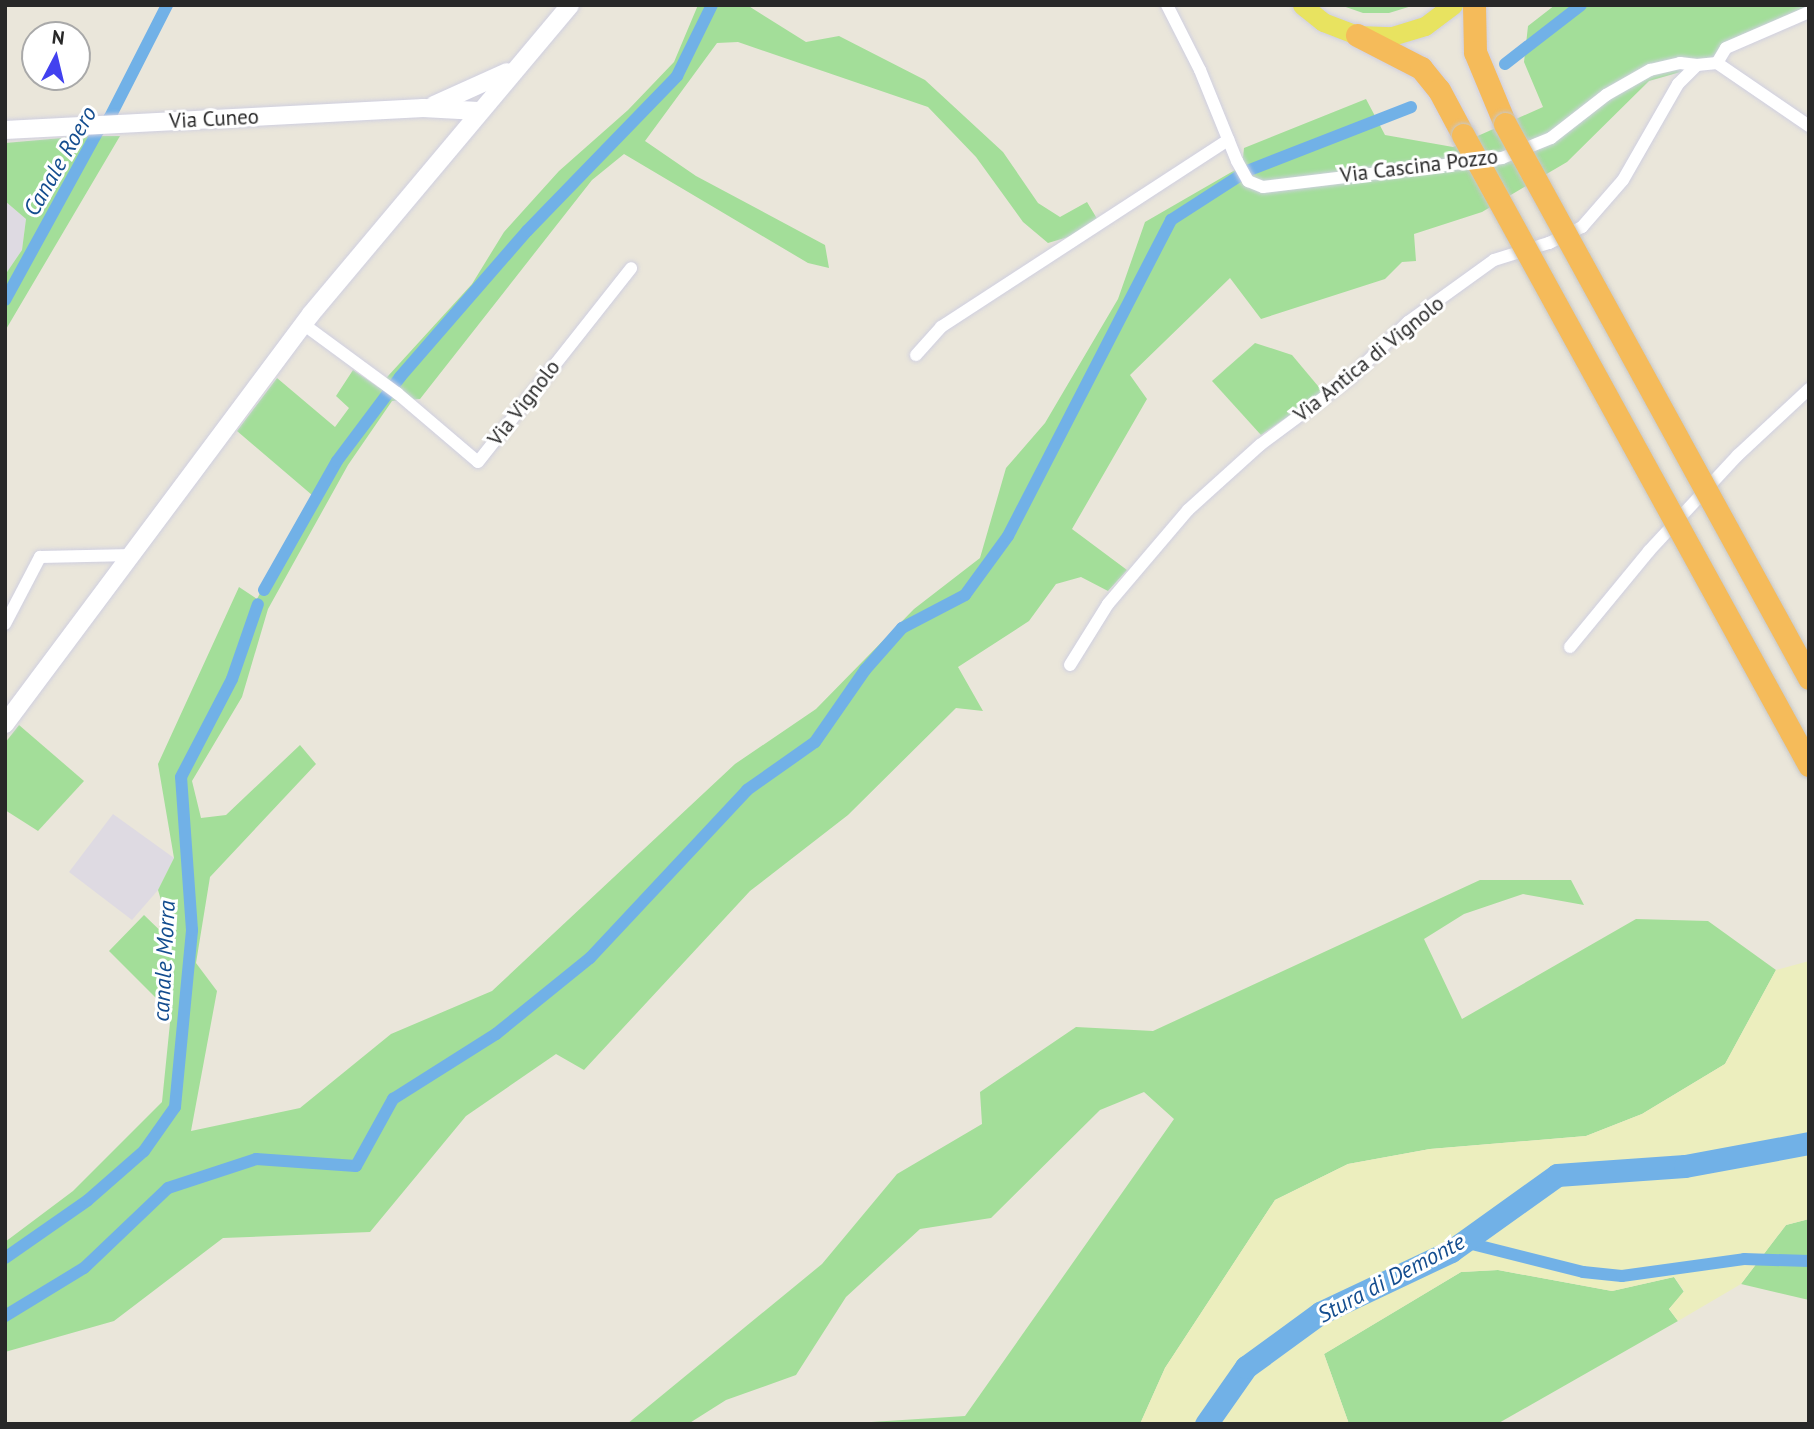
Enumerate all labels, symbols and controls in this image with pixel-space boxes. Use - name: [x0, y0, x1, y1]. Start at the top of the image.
- north arrow: [21, 21, 91, 91]
- text: N: [51, 24, 66, 50]
- water label: Canale Roero: [17, 101, 103, 221]
- street label: Via Cuneo: [169, 104, 259, 134]
- street label: Via Cascina Pozzo: [1339, 144, 1499, 188]
- street label: Via Antica di Vignolo: [1288, 290, 1450, 428]
- street label: Via Vignolo: [483, 355, 565, 451]
- water label: canale Morra: [147, 900, 181, 1022]
- water label: Stura di Demonte: [1313, 1228, 1469, 1328]

